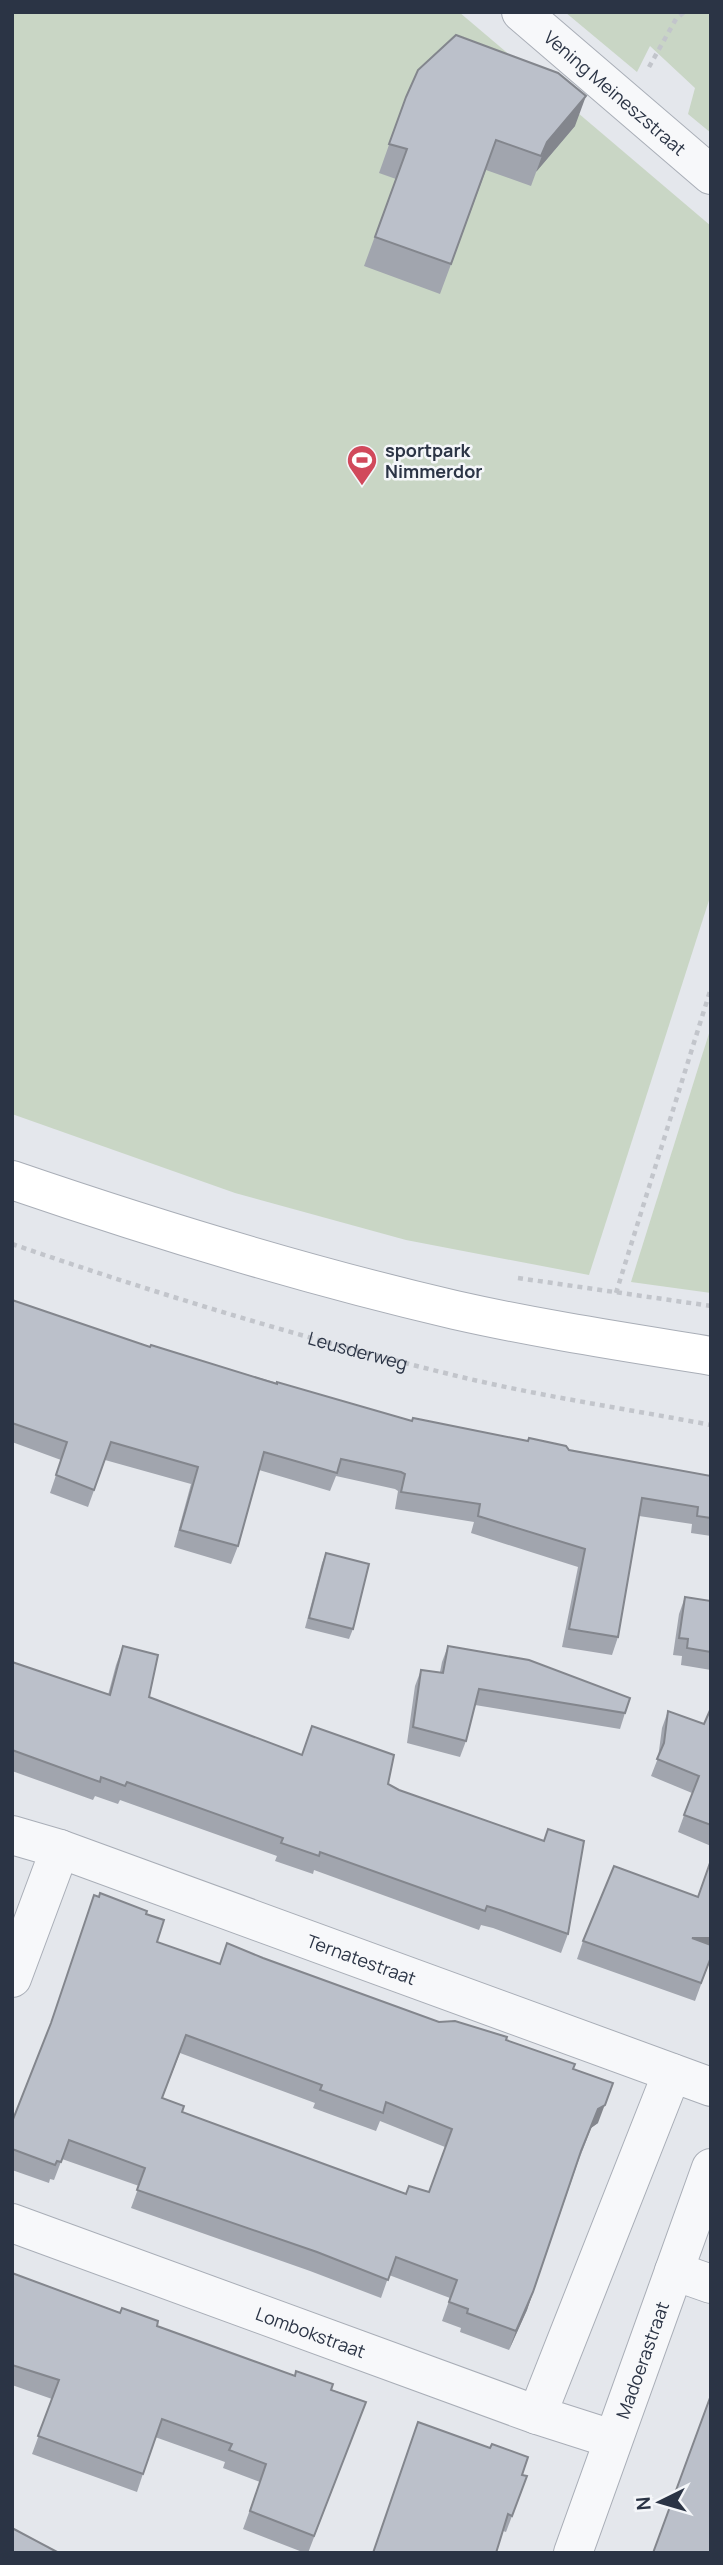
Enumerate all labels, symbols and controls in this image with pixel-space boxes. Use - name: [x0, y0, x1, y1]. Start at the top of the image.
- street label: Vening Meineszstraat: [539, 25, 691, 160]
- place label: sportpark Nimmerdor: [385, 438, 482, 483]
- sports icon: sportpark Nimmerdor: [345, 443, 379, 487]
- street label: Leusderweg: [305, 1326, 410, 1375]
- street label: Ternatestraat: [304, 1928, 419, 1990]
- street label: Madoerastraat: [610, 2298, 674, 2422]
- street label: Lombokstraat: [252, 2301, 369, 2363]
- north arrow: [625, 2467, 695, 2537]
- text: N: [630, 2496, 657, 2511]

